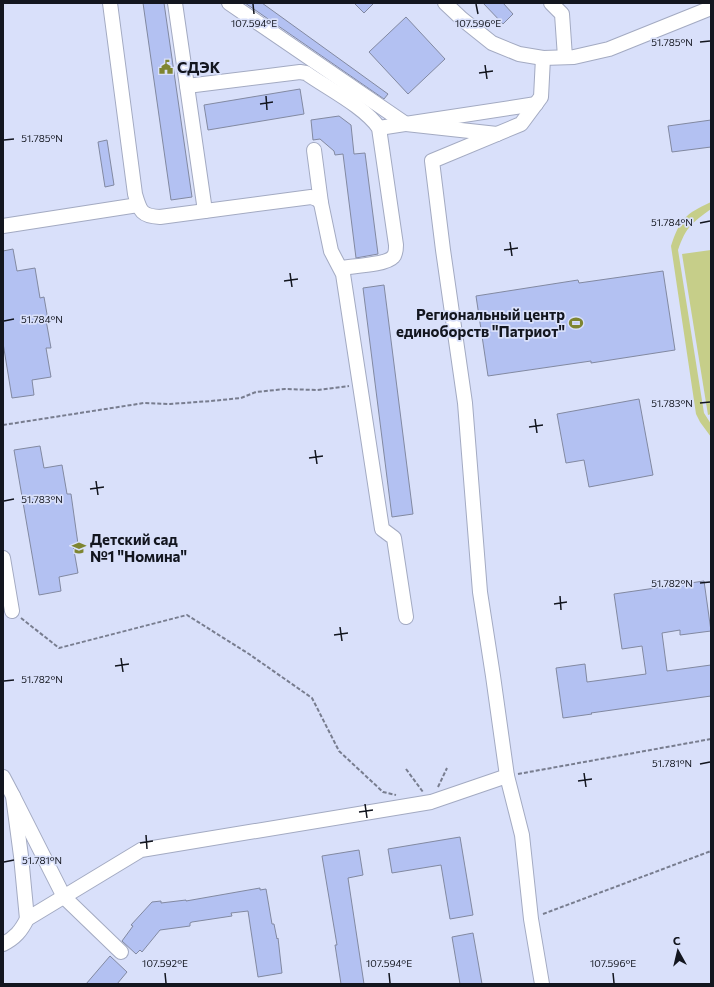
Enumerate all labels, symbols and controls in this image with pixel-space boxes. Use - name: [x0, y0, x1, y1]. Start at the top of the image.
- text: 107.594°E: [231, 17, 277, 29]
- text: 107.596°E: [455, 17, 501, 29]
- text: 51.785°N: [651, 36, 693, 48]
- place label: СДЭК: [177, 58, 221, 76]
- public building icon: СДЭК: [158, 59, 174, 75]
- text: 51.785°N: [21, 132, 63, 144]
- text: 51.784°N: [651, 216, 693, 228]
- place label: Региональный центр единоборств "Патриот": [396, 305, 565, 340]
- text: 51.784°N: [21, 313, 63, 325]
- sports icon: Региональный центр единоборств "Патриот": [568, 315, 584, 331]
- text: 51.783°N: [651, 397, 693, 409]
- text: 51.783°N: [21, 493, 63, 505]
- place label: Детский сад №1 "Номина": [90, 530, 187, 565]
- school or university icon: Детский сад №1 "Номина": [71, 540, 87, 556]
- text: 51.782°N: [651, 577, 693, 589]
- text: 51.782°N: [21, 673, 63, 685]
- text: 51.781°N: [652, 757, 692, 769]
- text: 51.781°N: [22, 854, 62, 866]
- north arrow: [658, 931, 698, 971]
- text: С: [672, 934, 682, 948]
- text: 107.592°E: [142, 957, 188, 969]
- text: 107.594°E: [366, 957, 412, 969]
- text: 107.596°E: [590, 957, 636, 969]

